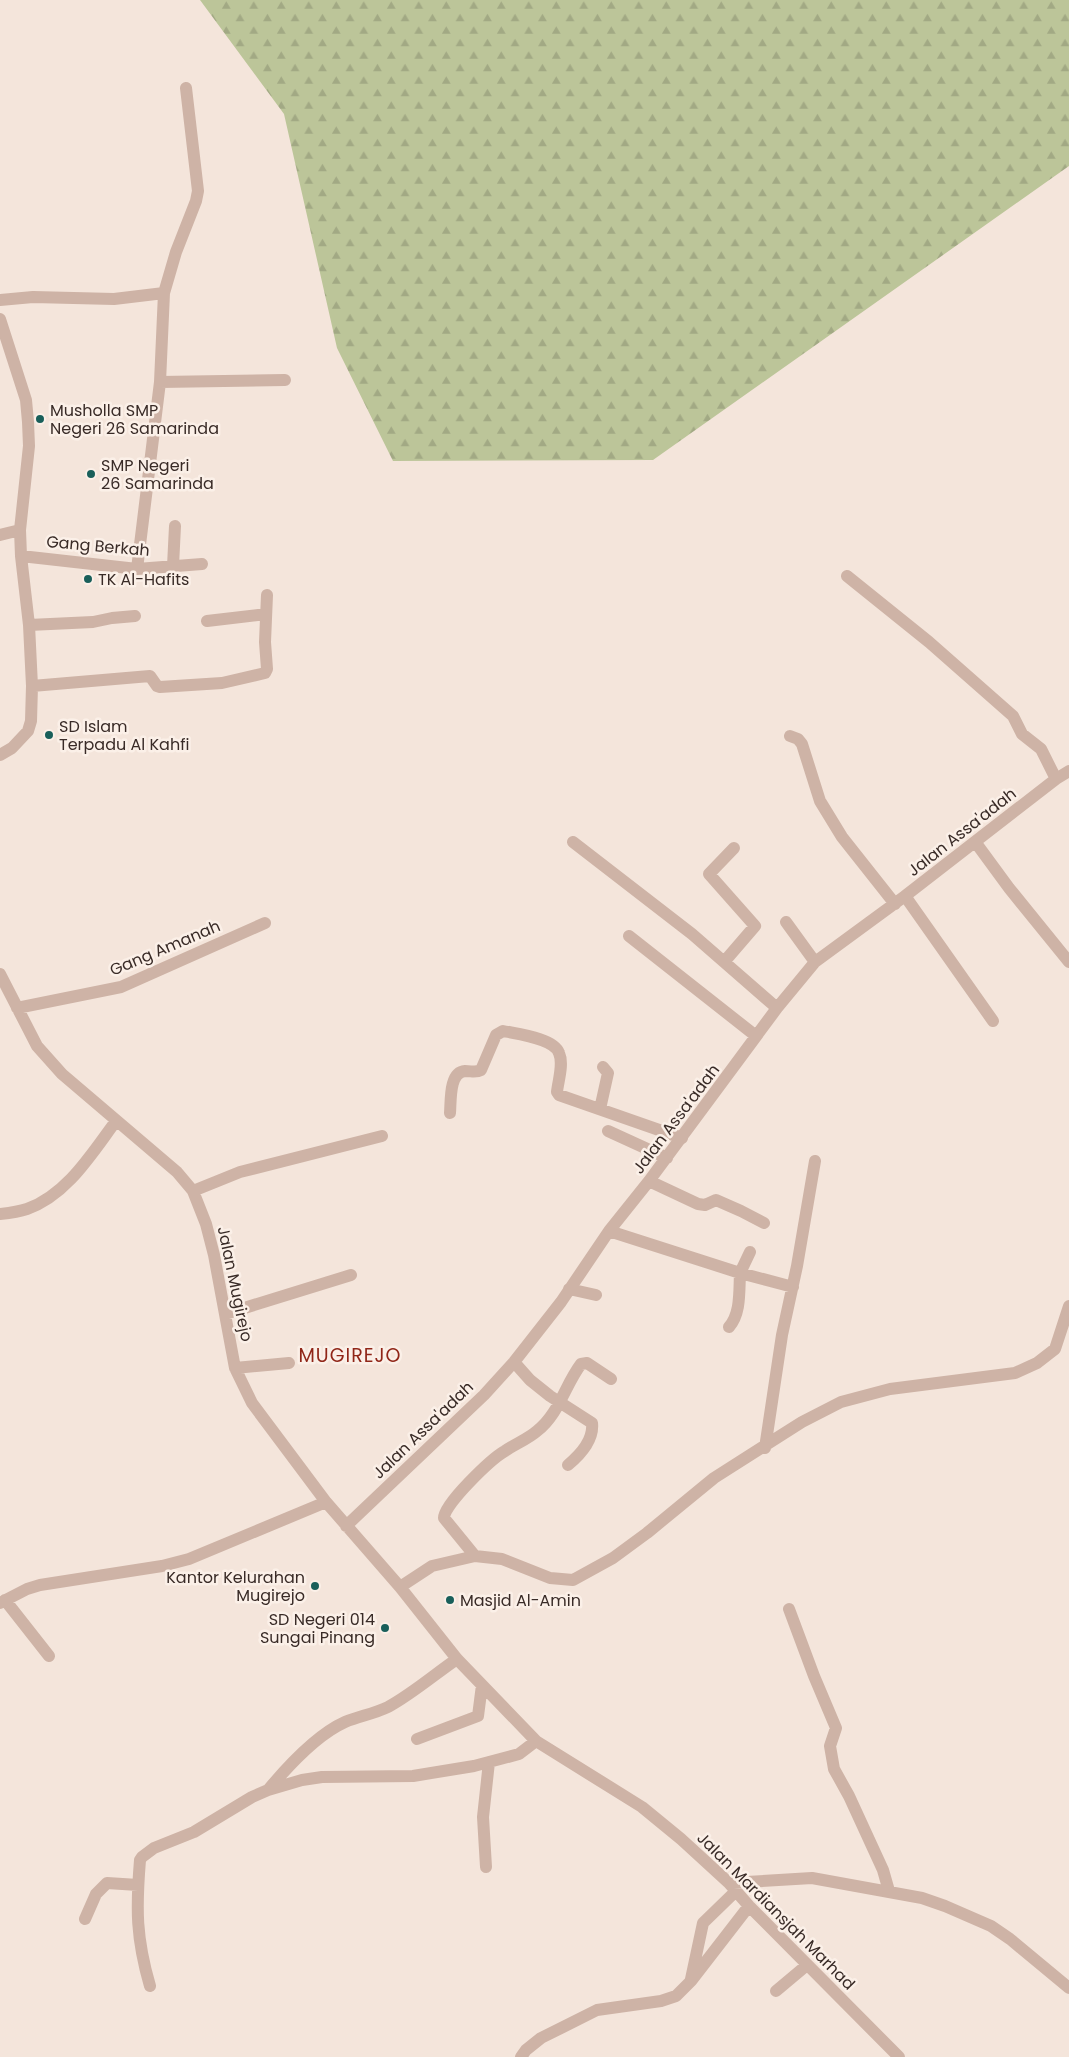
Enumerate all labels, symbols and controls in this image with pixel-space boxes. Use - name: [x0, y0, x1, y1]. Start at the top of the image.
- place label: Musholla SMP Negeri 26 Samarinda: [50, 399, 219, 440]
- marker: Musholla SMP Negeri 26 Samarinda: [34, 413, 46, 425]
- place label: SMP Negeri 26 Samarinda: [101, 454, 214, 495]
- marker: SMP Negeri 26 Samarinda: [85, 468, 97, 480]
- street label: Gang Berkah: [45, 530, 151, 562]
- place label: TK Al-Hafits: [98, 568, 189, 591]
- marker: TK Al-Hafits: [82, 573, 94, 585]
- place label: SD Islam Terpadu Al Kahfi: [59, 715, 189, 756]
- marker: SD Islam Terpadu Al Kahfi: [43, 729, 55, 741]
- street label: Jalan Assa'adah: [903, 782, 1021, 882]
- street label: Gang Amanah: [106, 914, 224, 982]
- street label: Jalan Assa'adah: [627, 1059, 725, 1179]
- street label: Jalan Mugirejo: [212, 1224, 258, 1344]
- district label: MUGIREJO: [299, 1342, 401, 1369]
- street label: Jalan Assa'adah: [367, 1376, 479, 1484]
- place label: Kantor Kelurahan Mugirejo: [166, 1566, 305, 1607]
- marker: Kantor Kelurahan Mugirejo: [309, 1580, 321, 1592]
- place label: Masjid Al-Amin: [460, 1589, 581, 1612]
- marker: Masjid Al-Amin: [444, 1594, 456, 1606]
- place label: SD Negeri 014 Sungai Pinang: [260, 1608, 375, 1649]
- marker: SD Negeri 014 Sungai Pinang: [379, 1622, 391, 1634]
- street label: Jalan Mardiansjah Marhad: [692, 1827, 860, 1995]

